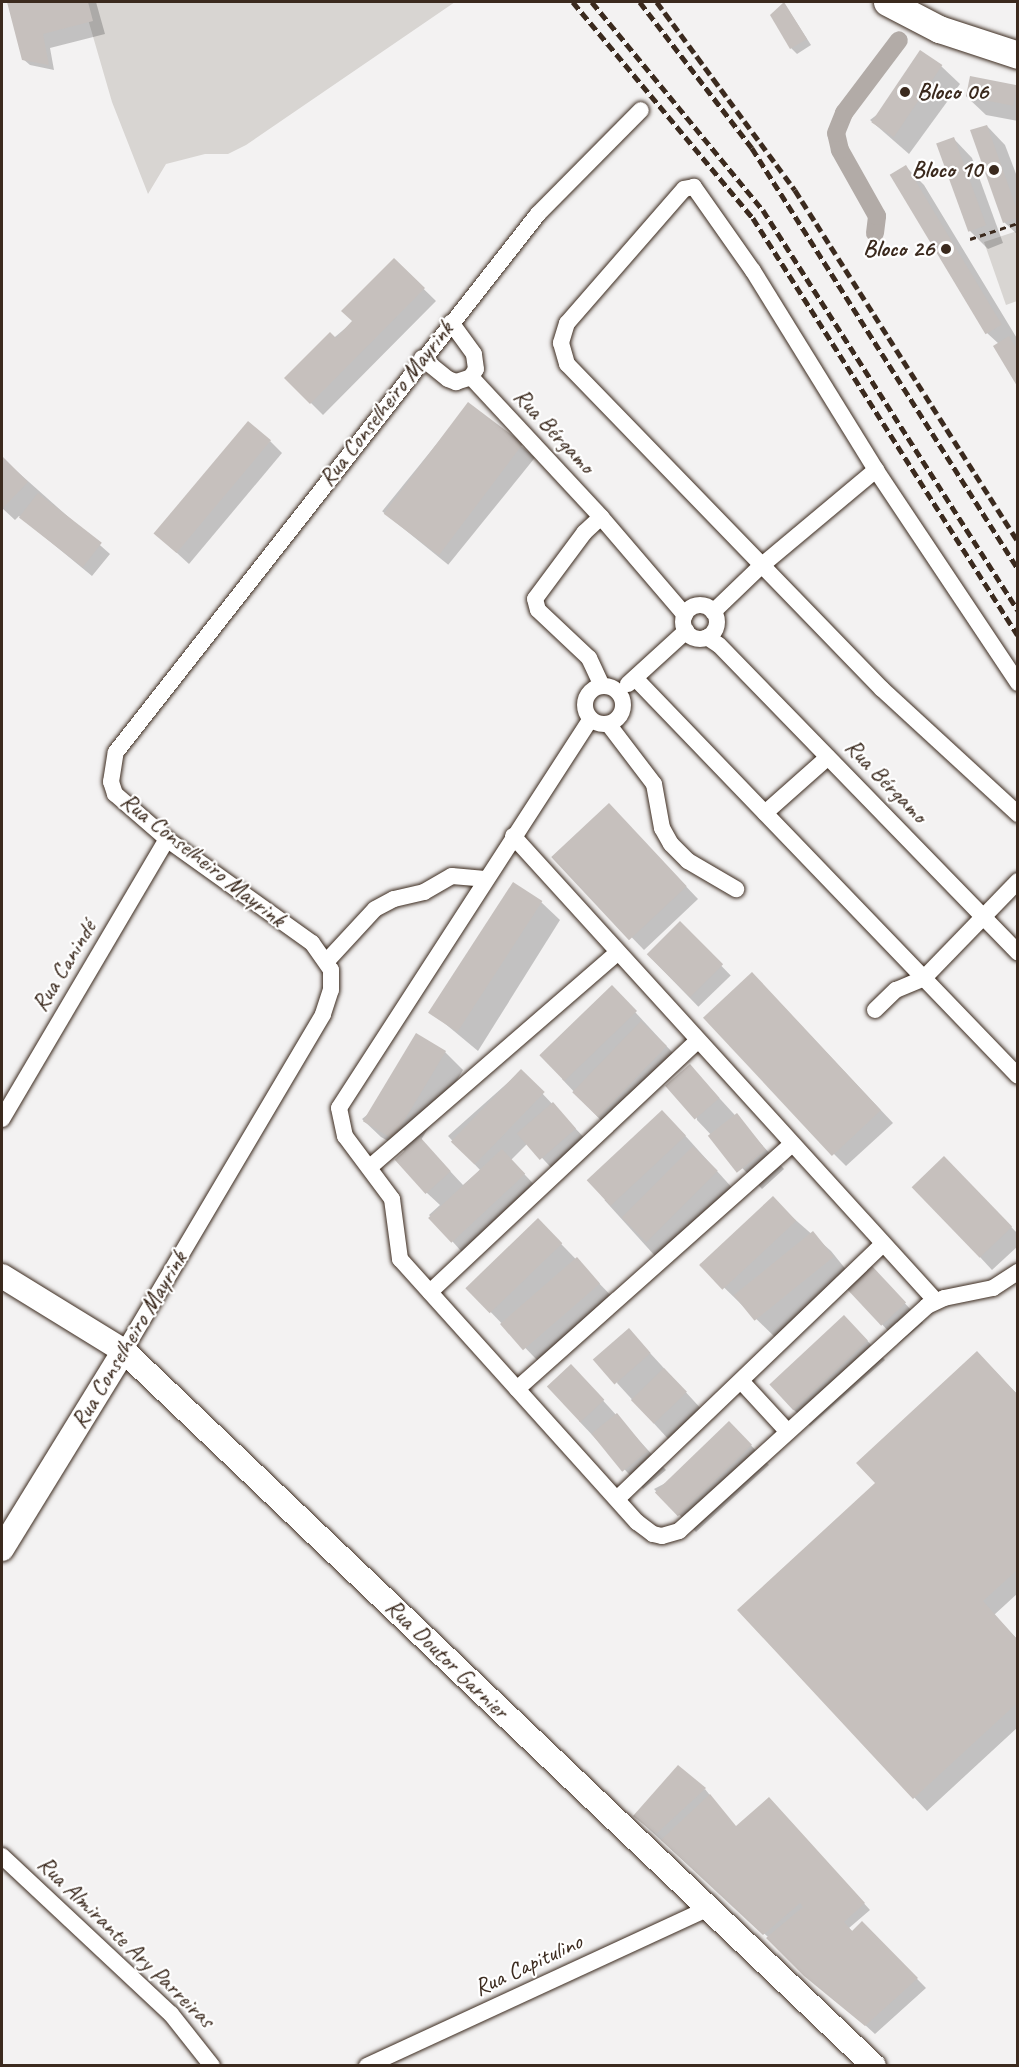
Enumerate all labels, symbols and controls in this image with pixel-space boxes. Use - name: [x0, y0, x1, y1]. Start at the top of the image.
- place label: Bloco 06: [917, 78, 988, 106]
- marker: Bloco 06: [898, 85, 912, 99]
- place label: Bloco 10: [912, 156, 982, 184]
- marker: Bloco 10: [987, 163, 1001, 177]
- place label: Bloco 26: [863, 235, 934, 263]
- marker: Bloco 26: [939, 242, 953, 256]
- street label: Rua Conselheiro Mayrink: [313, 316, 459, 492]
- street label: Rua Bérgamo: [507, 382, 601, 480]
- street label: Rua Bérgamo: [839, 733, 933, 829]
- street label: Rua Conselheiro Mayrink: [115, 787, 291, 933]
- street label: Rua Canindé: [25, 915, 103, 1017]
- street label: Rua Conselheiro Mayrink: [65, 1246, 193, 1434]
- street label: Rua Doutor Garnier: [379, 1593, 515, 1725]
- street label: Rua Almirante Ary Parreiras: [32, 1850, 220, 2034]
- street label: Rua Capitulino: [469, 1927, 587, 2003]

